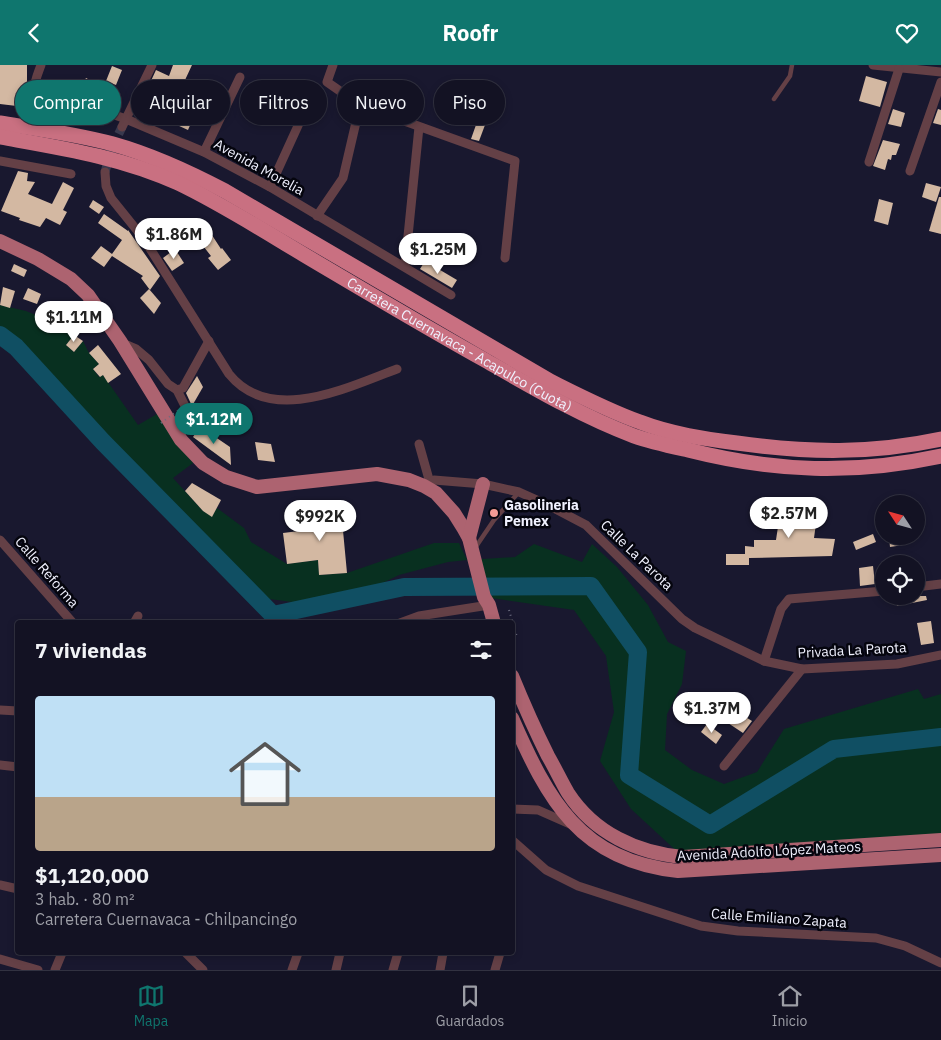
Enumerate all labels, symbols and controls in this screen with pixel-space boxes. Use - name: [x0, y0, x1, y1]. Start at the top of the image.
- text: Roofr: [442, 18, 499, 47]
- icon: back: [20, 19, 48, 47]
- icon: heart: [893, 19, 921, 47]
- chip: Comprar: [15, 80, 121, 125]
- chip: Alquilar: [131, 80, 230, 125]
- chip: Filtros: [240, 80, 327, 125]
- chip: Nuevo: [337, 80, 424, 125]
- chip: Piso: [434, 80, 505, 125]
- street label: Avenida Morelia: [211, 135, 308, 199]
- pin: $1.86M: [133, 217, 215, 260]
- text: $1.86M: [146, 224, 202, 244]
- pin: $1.25M: [397, 233, 479, 275]
- text: $1.25M: [410, 239, 466, 259]
- street label: Carretera Cuernavaca - Acapulco (Cuota): [344, 273, 575, 416]
- pin: $1.11M: [33, 301, 115, 343]
- text: $1.11M: [46, 307, 102, 327]
- pin: $1.12M: [173, 403, 255, 445]
- text: $1.12M: [186, 409, 242, 429]
- north arrow: [875, 495, 925, 545]
- map controls: [875, 495, 925, 605]
- place label: Gasolineria Pemex: [504, 496, 579, 530]
- pin: $2.57M: [748, 497, 830, 539]
- pin: $992K: [285, 499, 355, 542]
- text: $2.57M: [761, 503, 817, 523]
- text: $992K: [295, 506, 345, 526]
- marker: Gasolineria Pemex: [488, 507, 500, 519]
- street label: Calle La Parota: [597, 516, 677, 594]
- street label: Calle Reforma: [11, 533, 83, 612]
- button: locate: [875, 555, 925, 605]
- text: 7 viviendas: [35, 636, 147, 664]
- icon: filters: [467, 636, 495, 664]
- street label: Privada La Parota: [797, 638, 907, 662]
- pin: $1.37M: [671, 691, 753, 734]
- text: $1.37M: [684, 698, 740, 718]
- icon: home: [220, 729, 310, 819]
- street label: Avenida Adolfo López Mateos: [677, 837, 862, 865]
- text: $1,120,000: [35, 861, 149, 889]
- text: 3 hab. · 80 m²: [35, 889, 135, 909]
- street label: Calle Emiliano Zapata: [711, 904, 848, 932]
- text: Carretera Cuernavaca - Chilpancingo: [35, 909, 297, 929]
- tab: Mapa: [134, 982, 168, 1030]
- tab: Guardados: [436, 982, 504, 1030]
- tab: Inicio: [772, 982, 807, 1030]

